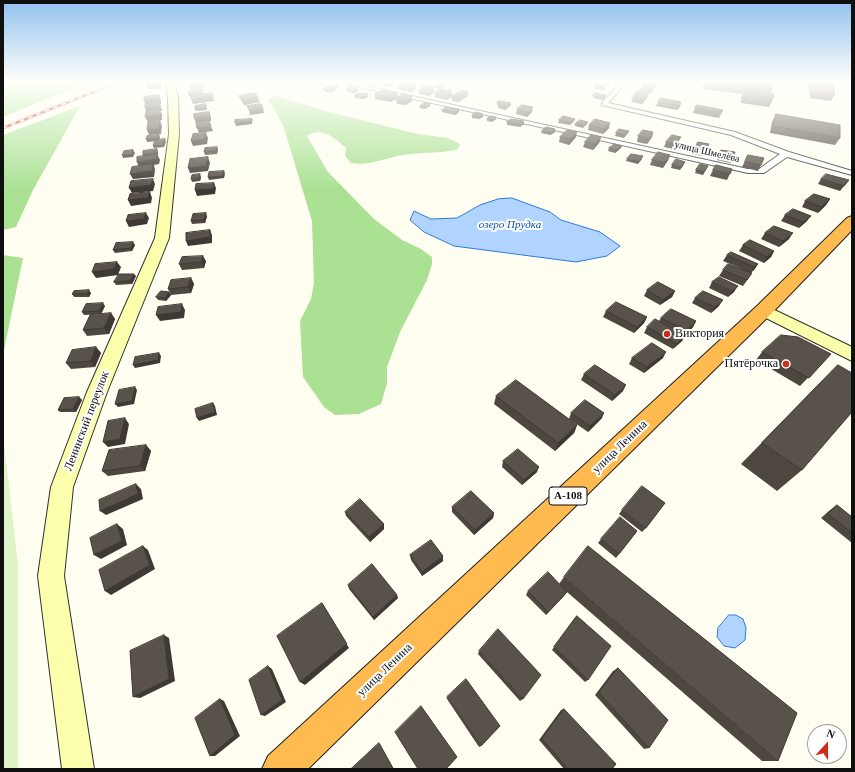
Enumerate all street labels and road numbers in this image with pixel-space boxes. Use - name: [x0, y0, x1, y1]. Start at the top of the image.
- street label: улица Шмелёва: [673, 139, 741, 165]
- street label: Ленинский переулок: [61, 369, 113, 473]
- street label: улица Ленина: [590, 417, 650, 477]
- road number: А-108: [549, 487, 587, 505]
- street label: улица Ленина: [355, 640, 415, 700]

